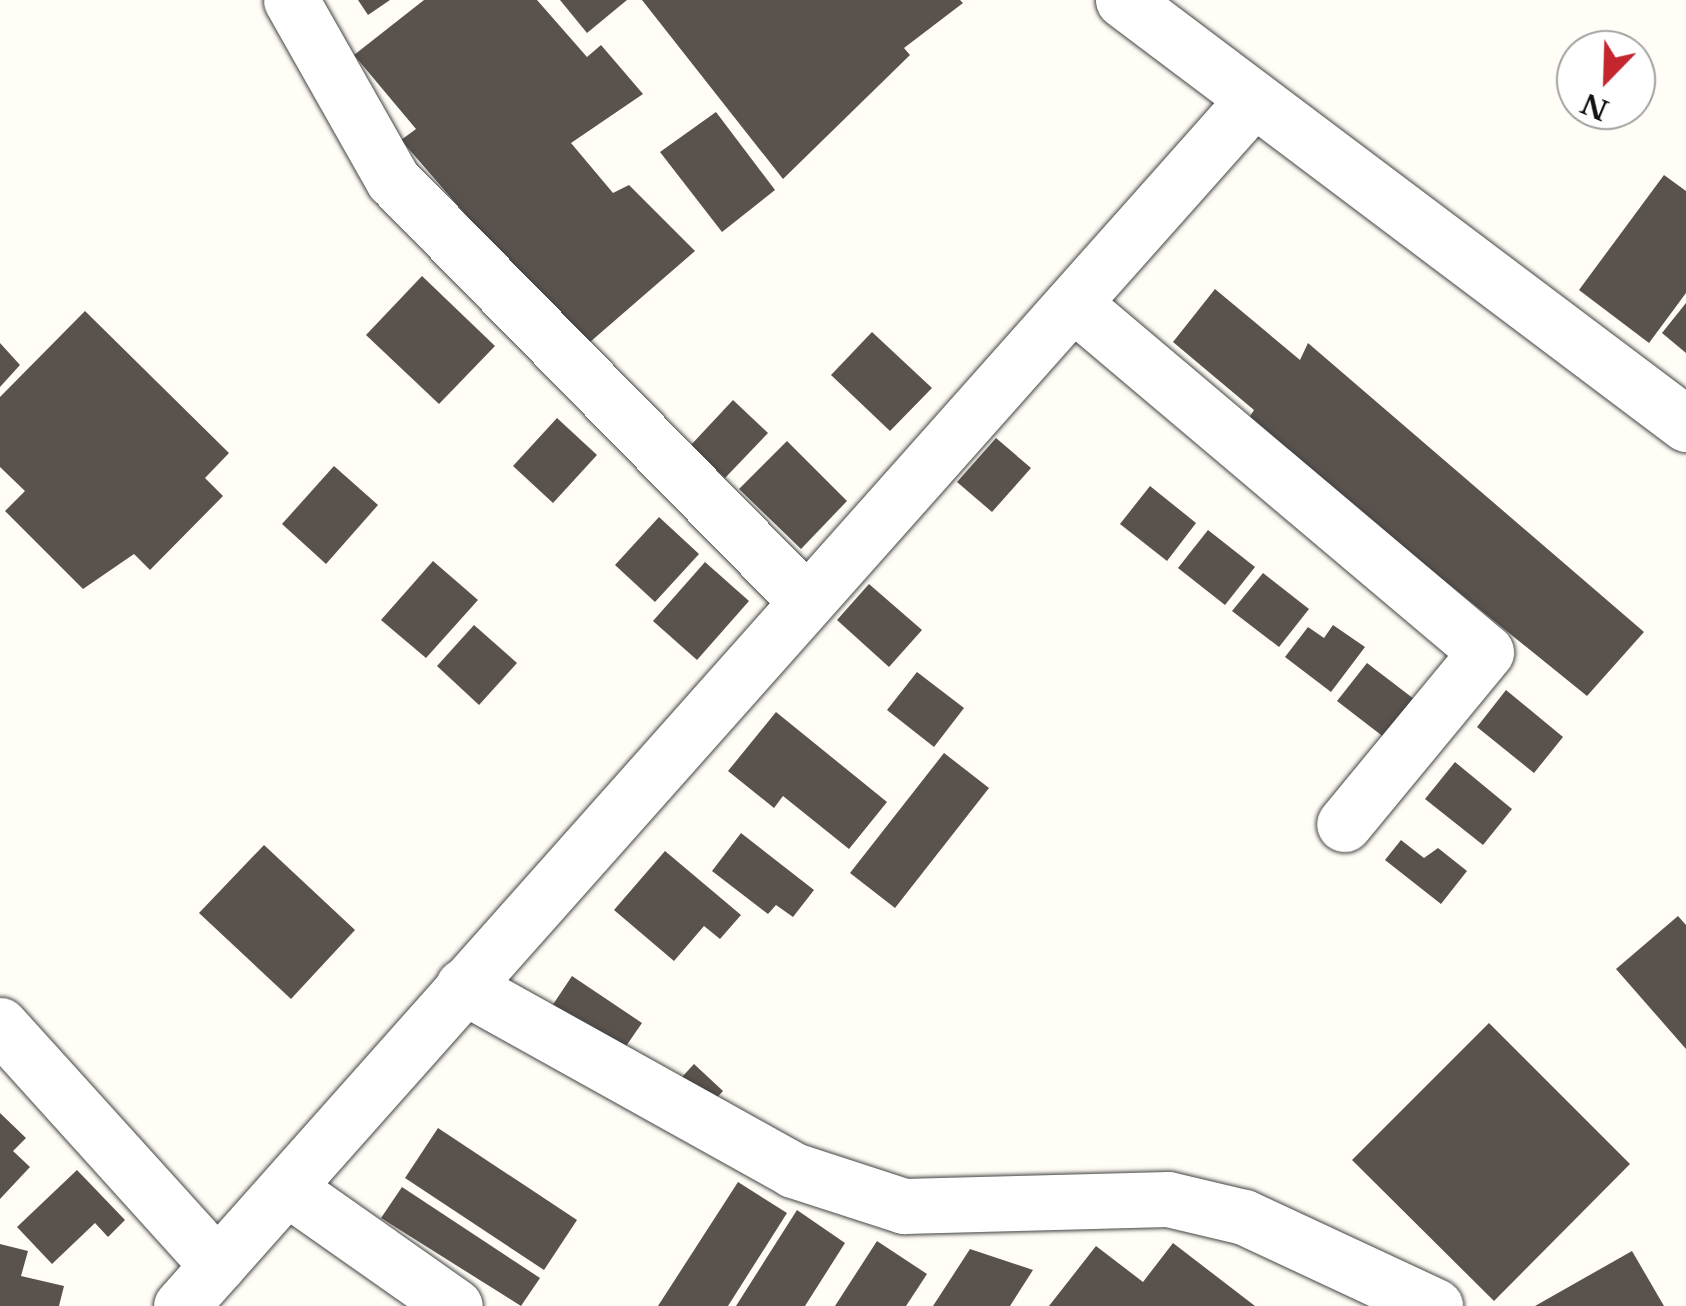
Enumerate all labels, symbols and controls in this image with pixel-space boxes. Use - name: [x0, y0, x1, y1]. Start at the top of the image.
- north arrow: [1556, 30, 1656, 130]
- text: N: [1576, 85, 1614, 127]

